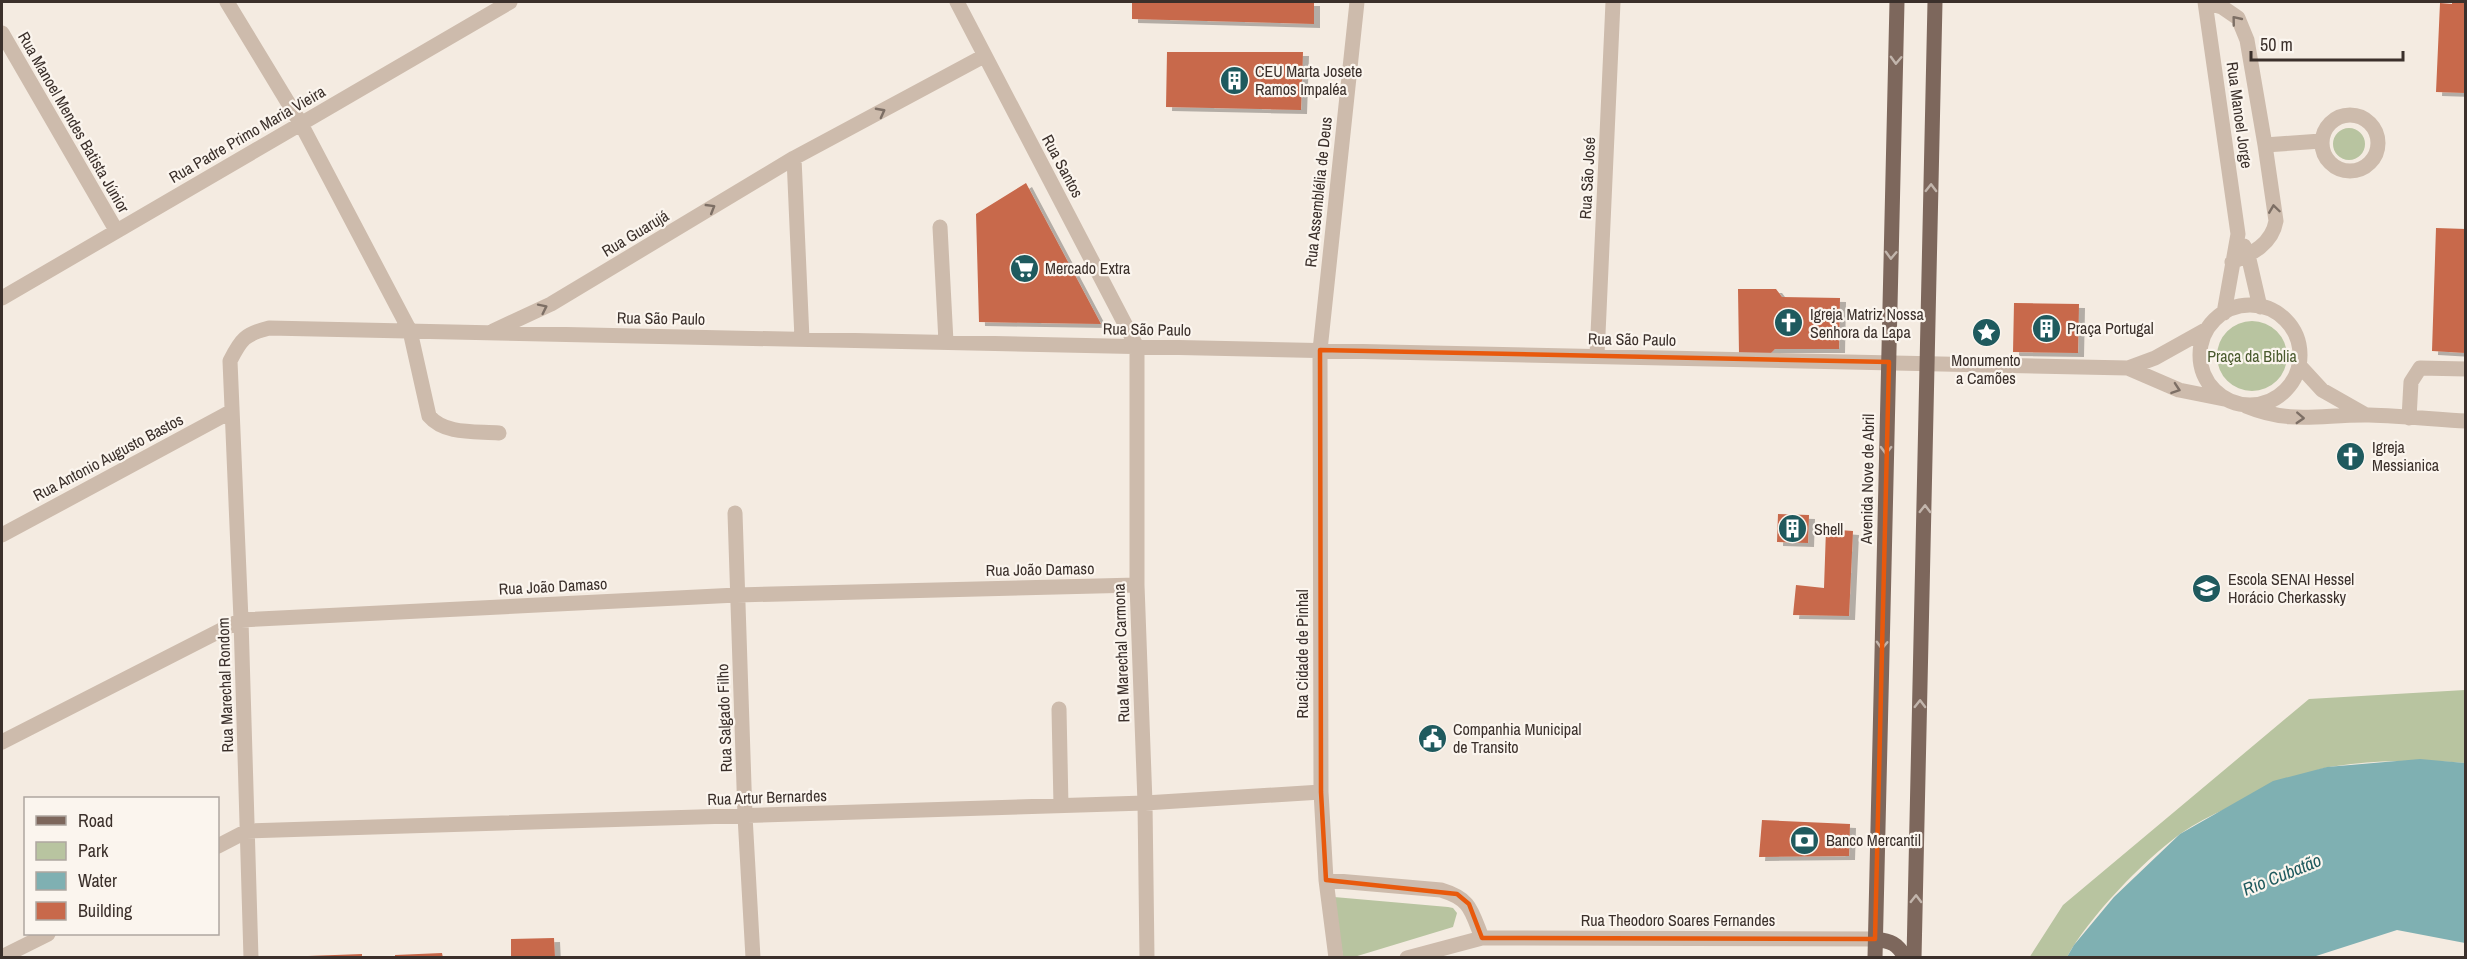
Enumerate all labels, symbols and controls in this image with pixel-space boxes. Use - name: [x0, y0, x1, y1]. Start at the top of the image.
- one-way arrow: [2232, 16, 2243, 27]
- scale bar: [2251, 24, 2402, 62]
- street label: Rua Manoel Mendes Batista Júnior: [13, 27, 135, 217]
- text: 50 m: [2260, 32, 2293, 57]
- one-way arrow: [1890, 55, 1902, 64]
- place label: CEU Marta Josete Ramos Impaléa: [1255, 60, 1362, 100]
- street label: Rua Manoel Jorge: [2222, 60, 2258, 170]
- building icon: CEU Marta Josete Ramos Impaléa: [1218, 64, 1250, 96]
- street label: Rua Padre Primo Maria Vieira: [165, 80, 330, 188]
- one-way arrow: [874, 108, 885, 119]
- street label: Rua Assemblélia de Deus: [1299, 116, 1337, 268]
- street label: Rua Santos: [1037, 131, 1089, 201]
- street label: Rua São José: [1574, 136, 1600, 220]
- one-way arrow: [1924, 184, 1937, 193]
- street label: Rua Guarujá: [597, 204, 673, 262]
- one-way arrow: [705, 204, 715, 216]
- one-way arrow: [2268, 204, 2281, 213]
- one-way arrow: [1884, 250, 1897, 259]
- supermarket icon: Mercado Extra: [1008, 252, 1040, 284]
- place label: Mercado Extra: [1045, 257, 1131, 279]
- one-way arrow: [537, 303, 548, 315]
- place label: Igreja Matriz Nossa Senhora da Lapa: [1810, 303, 1924, 343]
- street label: Rua São Paulo: [617, 306, 705, 330]
- church icon: Igreja Matriz Nossa Senhora da Lapa: [1773, 307, 1805, 339]
- building icon: Praça Portugal: [2030, 312, 2062, 344]
- place icon: Monumento a Camões: [1970, 316, 2002, 348]
- street label: Rua São Paulo: [1103, 317, 1191, 341]
- place label: Praça Portugal: [2067, 317, 2154, 339]
- street label: Rua São Paulo: [1588, 327, 1676, 351]
- park label: Praça da Biblia: [2207, 345, 2298, 367]
- place label: Monumento a Camões: [1951, 349, 2021, 389]
- one-way arrow: [2170, 381, 2181, 394]
- street label: Rua Antonio Augusto Bastos: [29, 408, 187, 506]
- one-way arrow: [2295, 411, 2304, 424]
- street label: Avenida Nove de Abril: [1855, 414, 1879, 545]
- place label: Igreja Messianica: [2372, 436, 2440, 476]
- church icon: Igreja Messianica: [2335, 440, 2367, 472]
- one-way arrow: [1880, 445, 1892, 454]
- one-way arrow: [1918, 505, 1931, 514]
- building icon: Shell: [1777, 513, 1809, 545]
- place label: Shell: [1814, 518, 1843, 540]
- street label: Rua João Damaso: [985, 557, 1095, 581]
- place label: Escola SENAI Hessel Horácio Cherkassky: [2228, 568, 2354, 608]
- street label: Rua João Damaso: [498, 572, 608, 600]
- school or university icon: Escola SENAI Hessel Horácio Cherkassky: [2191, 572, 2223, 604]
- street label: Rua Marechal Carmona: [1108, 582, 1134, 723]
- street label: Rua Cidade de Pinhal: [1291, 589, 1313, 719]
- street label: Rua Marechal Rondom: [212, 617, 238, 753]
- one-way arrow: [1876, 640, 1889, 649]
- street label: Rua Salgado Filho: [711, 663, 737, 773]
- one-way arrow: [1914, 700, 1927, 709]
- place label: Companhia Municipal de Transito: [1453, 718, 1581, 758]
- public building icon: Companhia Municipal de Transito: [1416, 722, 1448, 754]
- street label: Rua Artur Bernardes: [707, 784, 827, 810]
- legend: [24, 797, 219, 935]
- text: Road: [78, 808, 113, 833]
- bank icon: Banco Mercantil: [1789, 824, 1821, 856]
- place label: Banco Mercantil: [1826, 829, 1921, 851]
- text: Park: [78, 838, 109, 863]
- water label: Rio Cubatão: [2239, 847, 2325, 902]
- text: Water: [78, 868, 117, 893]
- one-way arrow: [1910, 895, 1922, 904]
- text: Building: [78, 898, 133, 923]
- street label: Rua Theodoro Soares Fernandes: [1581, 909, 1775, 931]

